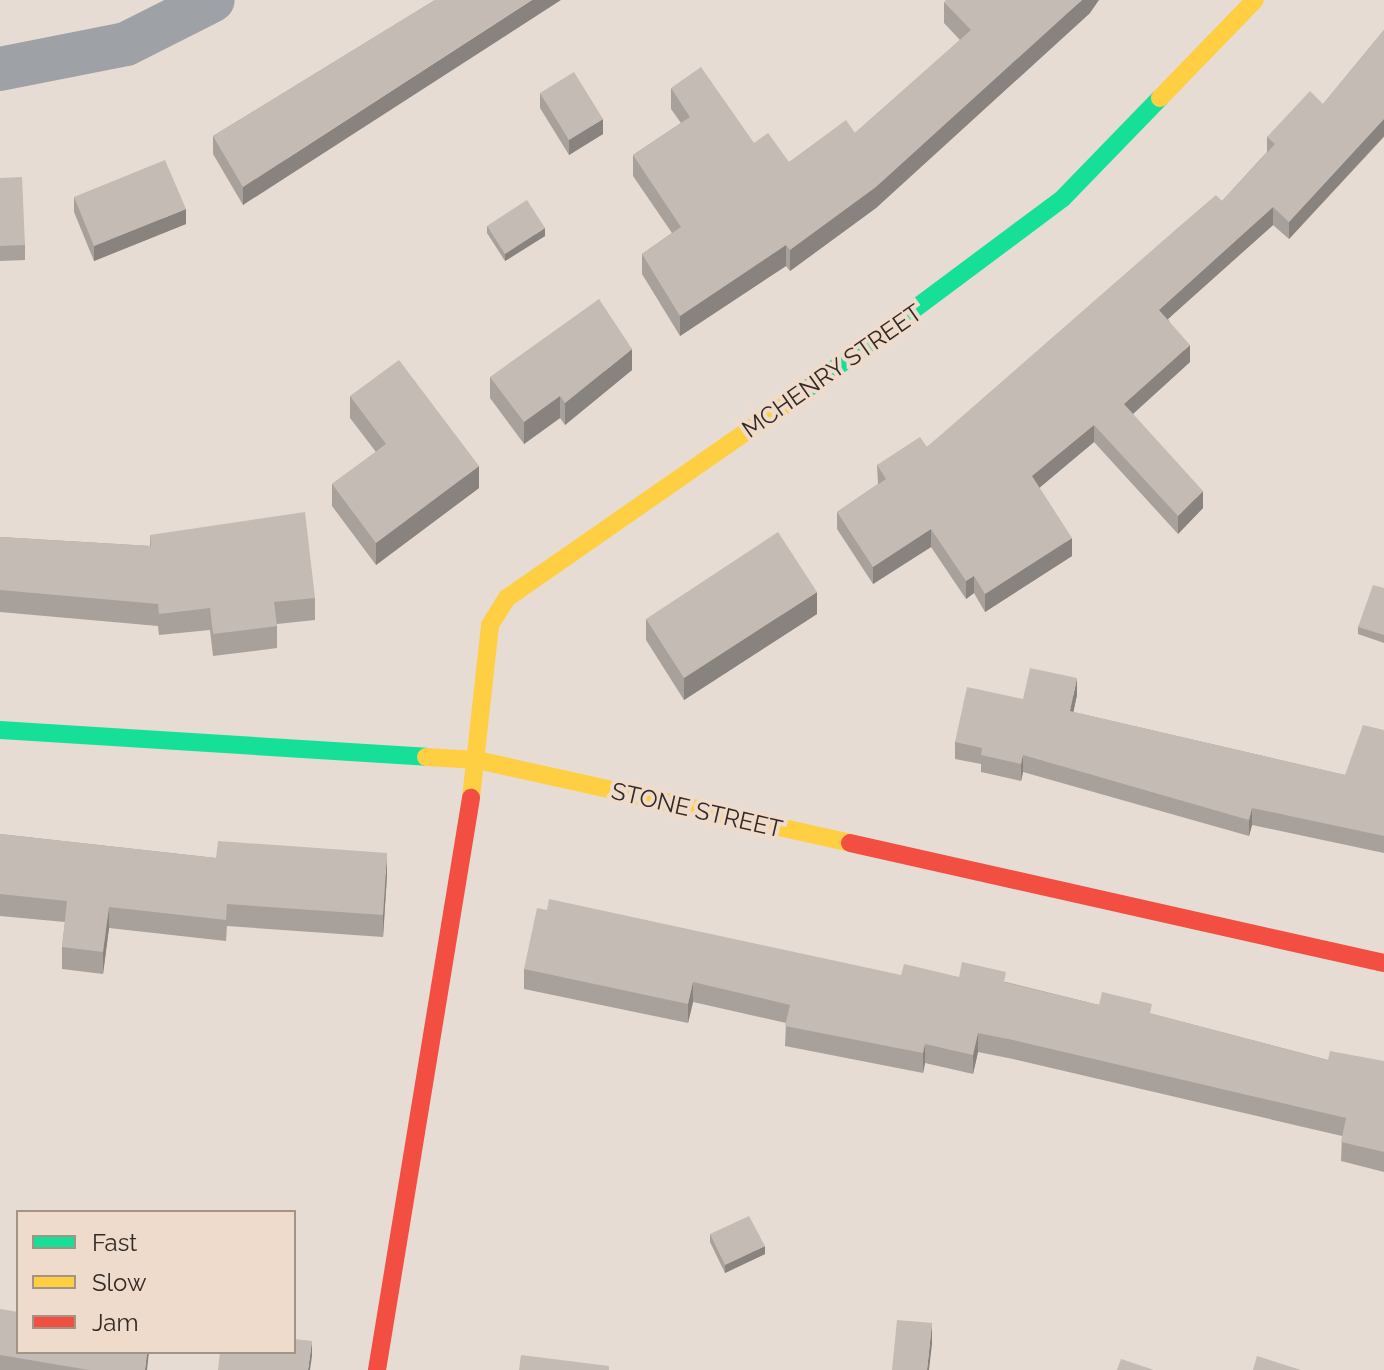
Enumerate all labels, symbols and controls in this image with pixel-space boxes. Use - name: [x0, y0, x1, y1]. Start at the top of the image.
- street label: MCHENRY STREET: [736, 298, 928, 444]
- street label: STONE STREET: [609, 776, 785, 844]
- legend: [16, 1210, 296, 1354]
- text: Fast: [92, 1228, 137, 1257]
- text: Slow: [92, 1268, 146, 1297]
- text: Jam: [92, 1308, 138, 1337]

